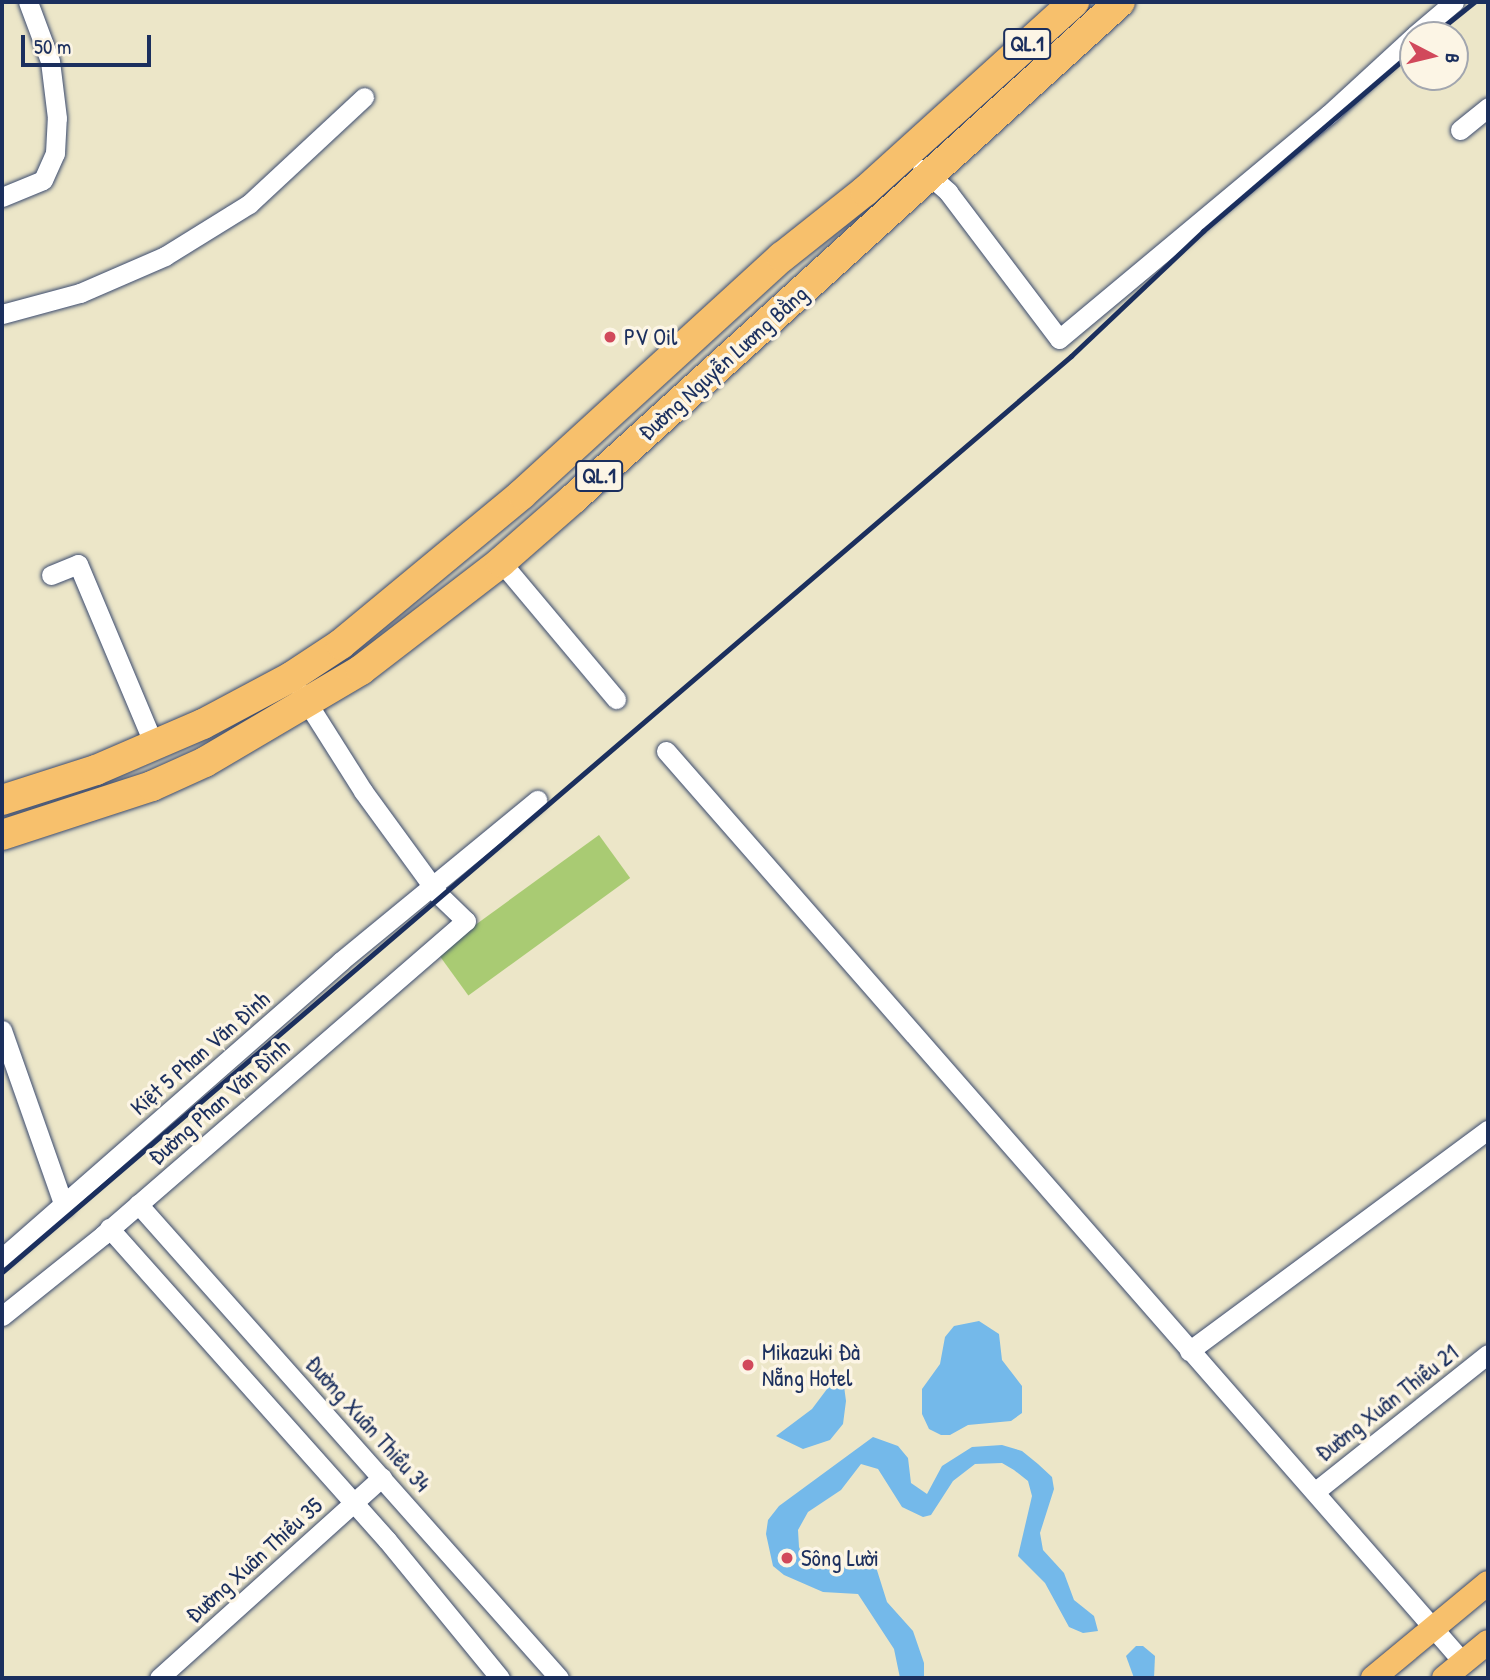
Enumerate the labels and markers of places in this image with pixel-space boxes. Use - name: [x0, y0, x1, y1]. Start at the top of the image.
- place label: PV Oil: [624, 323, 677, 351]
- marker: PV Oil: [602, 329, 618, 345]
- place label: Mikazuki Đà Nẵng Hotel: [762, 1338, 860, 1392]
- marker: Mikazuki Đà Nẵng Hotel: [740, 1357, 756, 1373]
- place label: Sông Lười: [801, 1544, 879, 1572]
- marker: Sông Lười: [779, 1550, 795, 1566]

